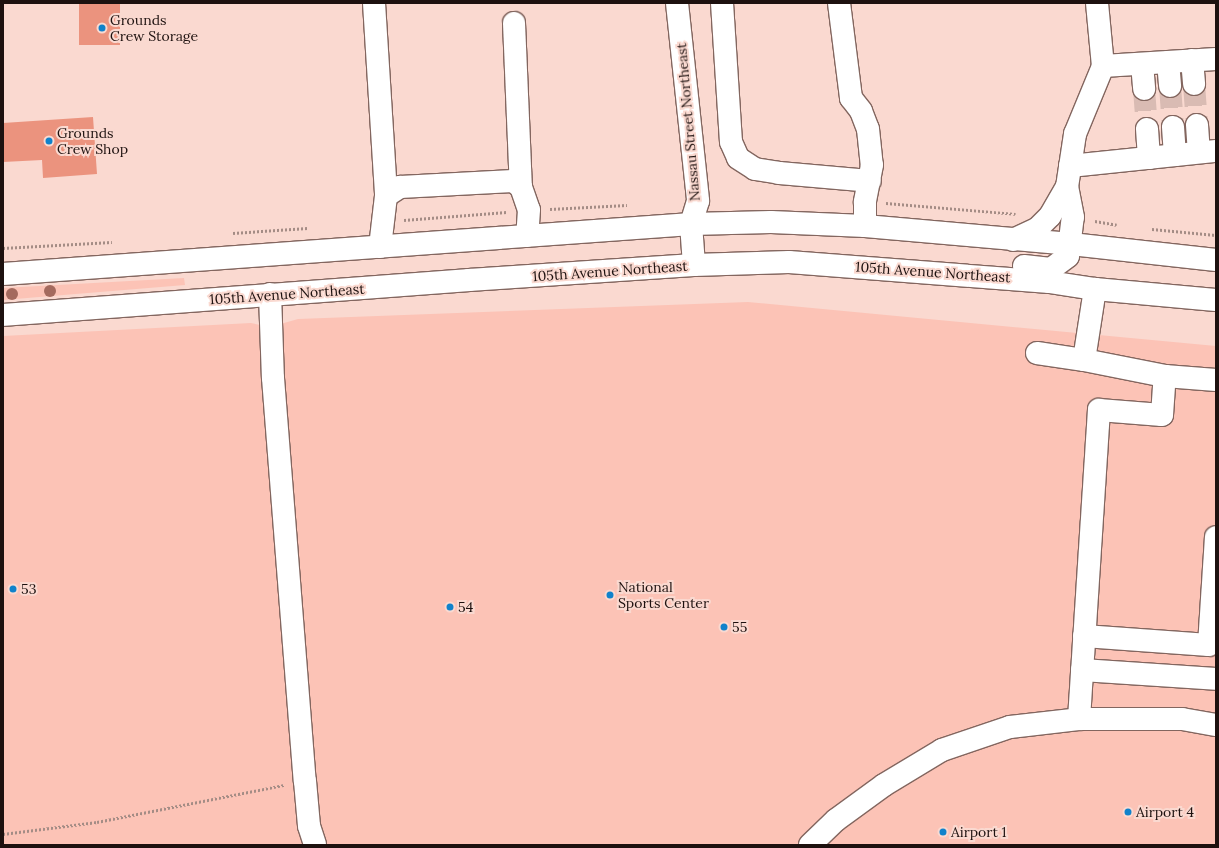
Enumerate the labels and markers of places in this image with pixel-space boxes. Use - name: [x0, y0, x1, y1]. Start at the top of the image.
- place label: Grounds Crew Storage: [110, 12, 198, 44]
- marker: Grounds Crew Storage: [97, 23, 107, 33]
- place label: Grounds Crew Shop: [57, 125, 128, 158]
- marker: Grounds Crew Shop: [44, 136, 54, 146]
- place label: National Sports Center: [618, 579, 709, 612]
- place label: 53: [21, 581, 36, 597]
- marker: 53: [8, 584, 18, 594]
- marker: National Sports Center: [605, 590, 615, 600]
- place label: 54: [458, 599, 473, 615]
- marker: 54: [445, 602, 455, 612]
- place label: 55: [732, 619, 747, 635]
- marker: 55: [719, 622, 729, 632]
- place label: Airport 4: [1136, 804, 1194, 820]
- marker: Airport 4: [1123, 807, 1133, 817]
- place label: Airport 1: [951, 824, 1007, 840]
- marker: Airport 1: [938, 827, 948, 837]

